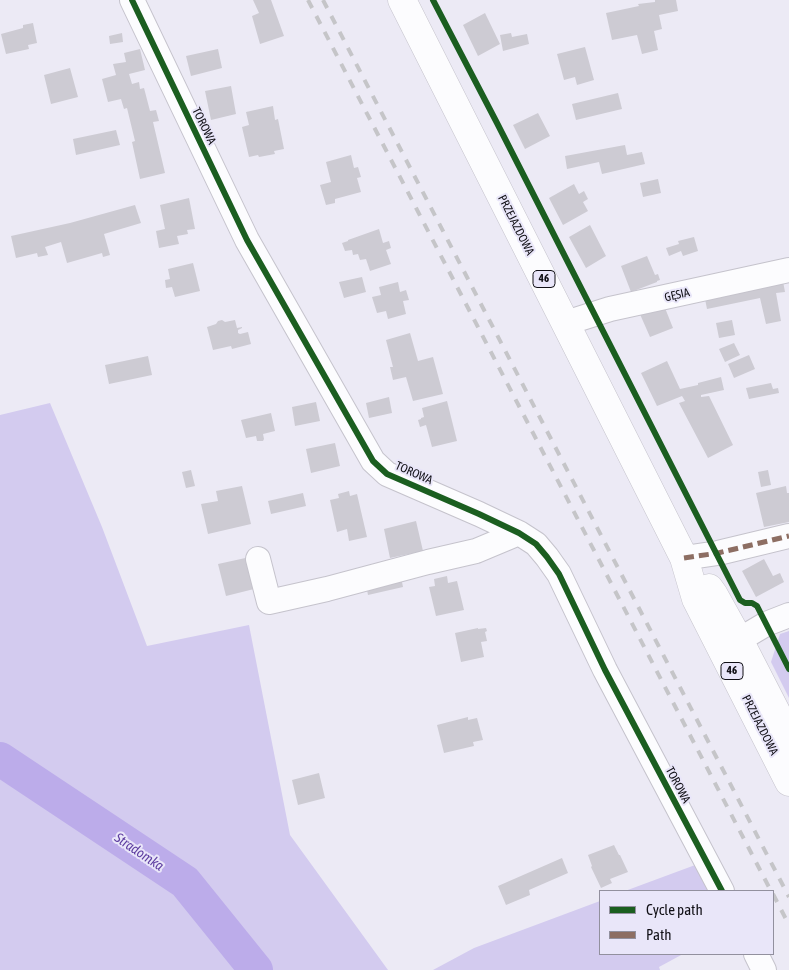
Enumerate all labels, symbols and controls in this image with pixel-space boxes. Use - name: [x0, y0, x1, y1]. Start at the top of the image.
- street label: TOROWA: [189, 105, 219, 147]
- street label: PRZEJAZDOWA: [495, 193, 537, 257]
- road number: 46: [533, 270, 555, 288]
- street label: GĘSIA: [663, 285, 691, 305]
- street label: TOROWA: [393, 458, 435, 488]
- road number: 46: [721, 662, 743, 679]
- street label: PRZEJAZDOWA: [739, 693, 781, 757]
- street label: TOROWA: [662, 764, 694, 806]
- water label: Stradomka: [111, 829, 167, 875]
- legend: [599, 890, 774, 955]
- text: Cycle path: [646, 901, 703, 918]
- text: Path: [646, 926, 672, 943]

